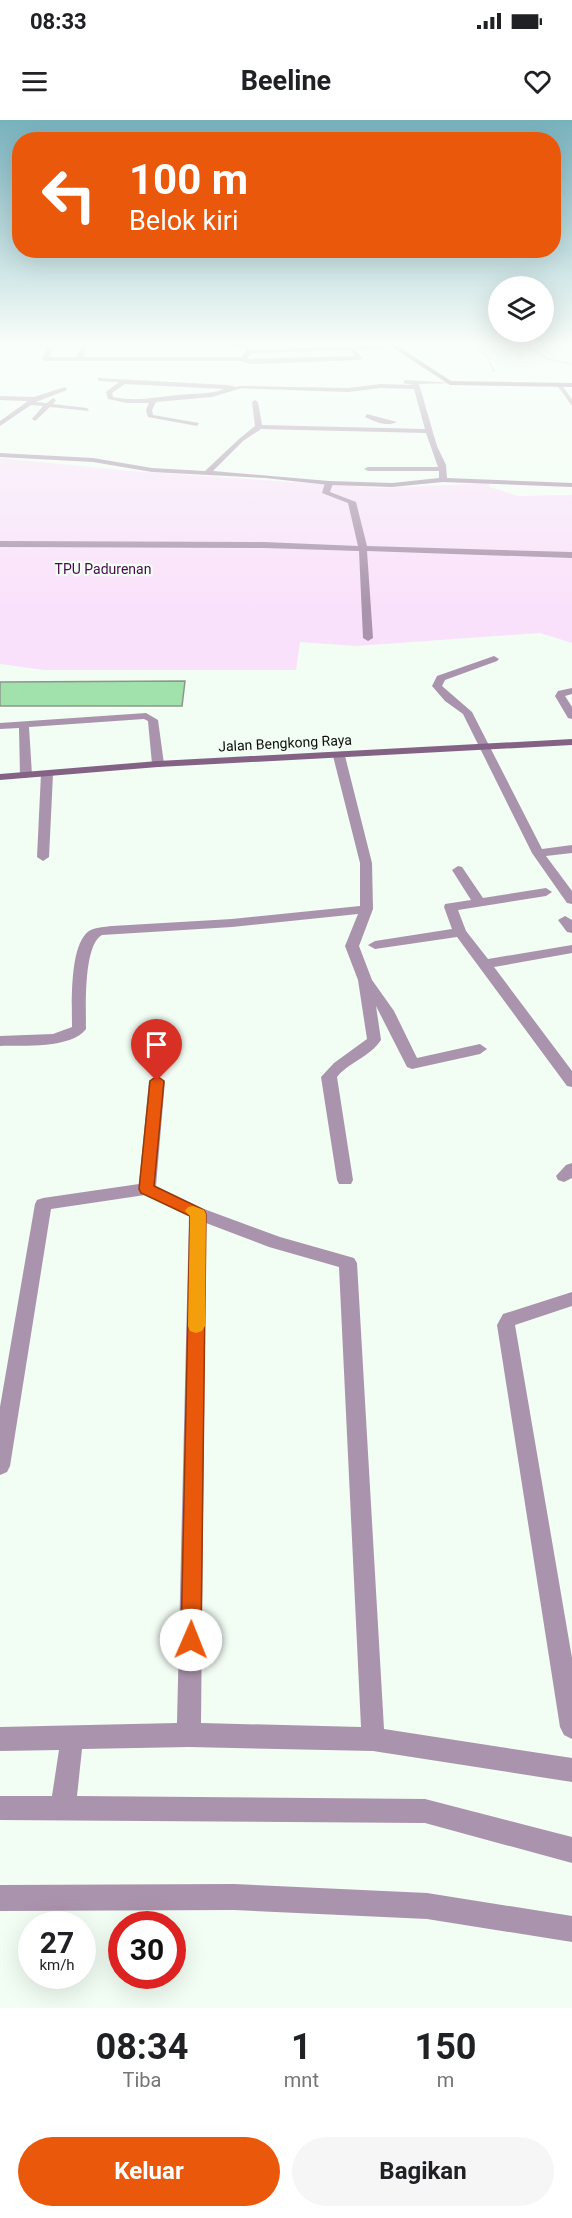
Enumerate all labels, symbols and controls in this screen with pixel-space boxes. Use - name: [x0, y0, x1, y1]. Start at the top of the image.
- text: 08:33: [30, 9, 87, 34]
- icon: menu: [18, 65, 51, 98]
- text: Beeline: [241, 65, 331, 97]
- icon: heart: [521, 65, 554, 98]
- text: 100 m: [129, 155, 248, 204]
- icon: left: [30, 156, 108, 234]
- text: Belok kiri: [129, 205, 238, 237]
- map controls: [488, 276, 554, 342]
- button: layers: [488, 276, 554, 342]
- park label: TPU Padurenan: [55, 561, 151, 577]
- street label: Jalan Bengkong Raya: [218, 732, 352, 754]
- pin: [131, 1019, 182, 1081]
- icon: arrive: [140, 1028, 173, 1061]
- position arrow: [159, 1608, 223, 1672]
- speed limit sign: 30: [108, 1911, 186, 1989]
- text: 27: [40, 1925, 74, 1960]
- text: km/h: [39, 1956, 75, 1974]
- text: 08:34: [96, 2026, 188, 2068]
- text: 1: [291, 2026, 312, 2068]
- text: 150: [415, 2026, 476, 2068]
- text: Tiba: [122, 2068, 161, 2092]
- text: mnt: [284, 2068, 319, 2092]
- text: m: [437, 2068, 454, 2092]
- button: Keluar: [18, 2137, 280, 2206]
- button: Bagikan: [292, 2137, 554, 2206]

